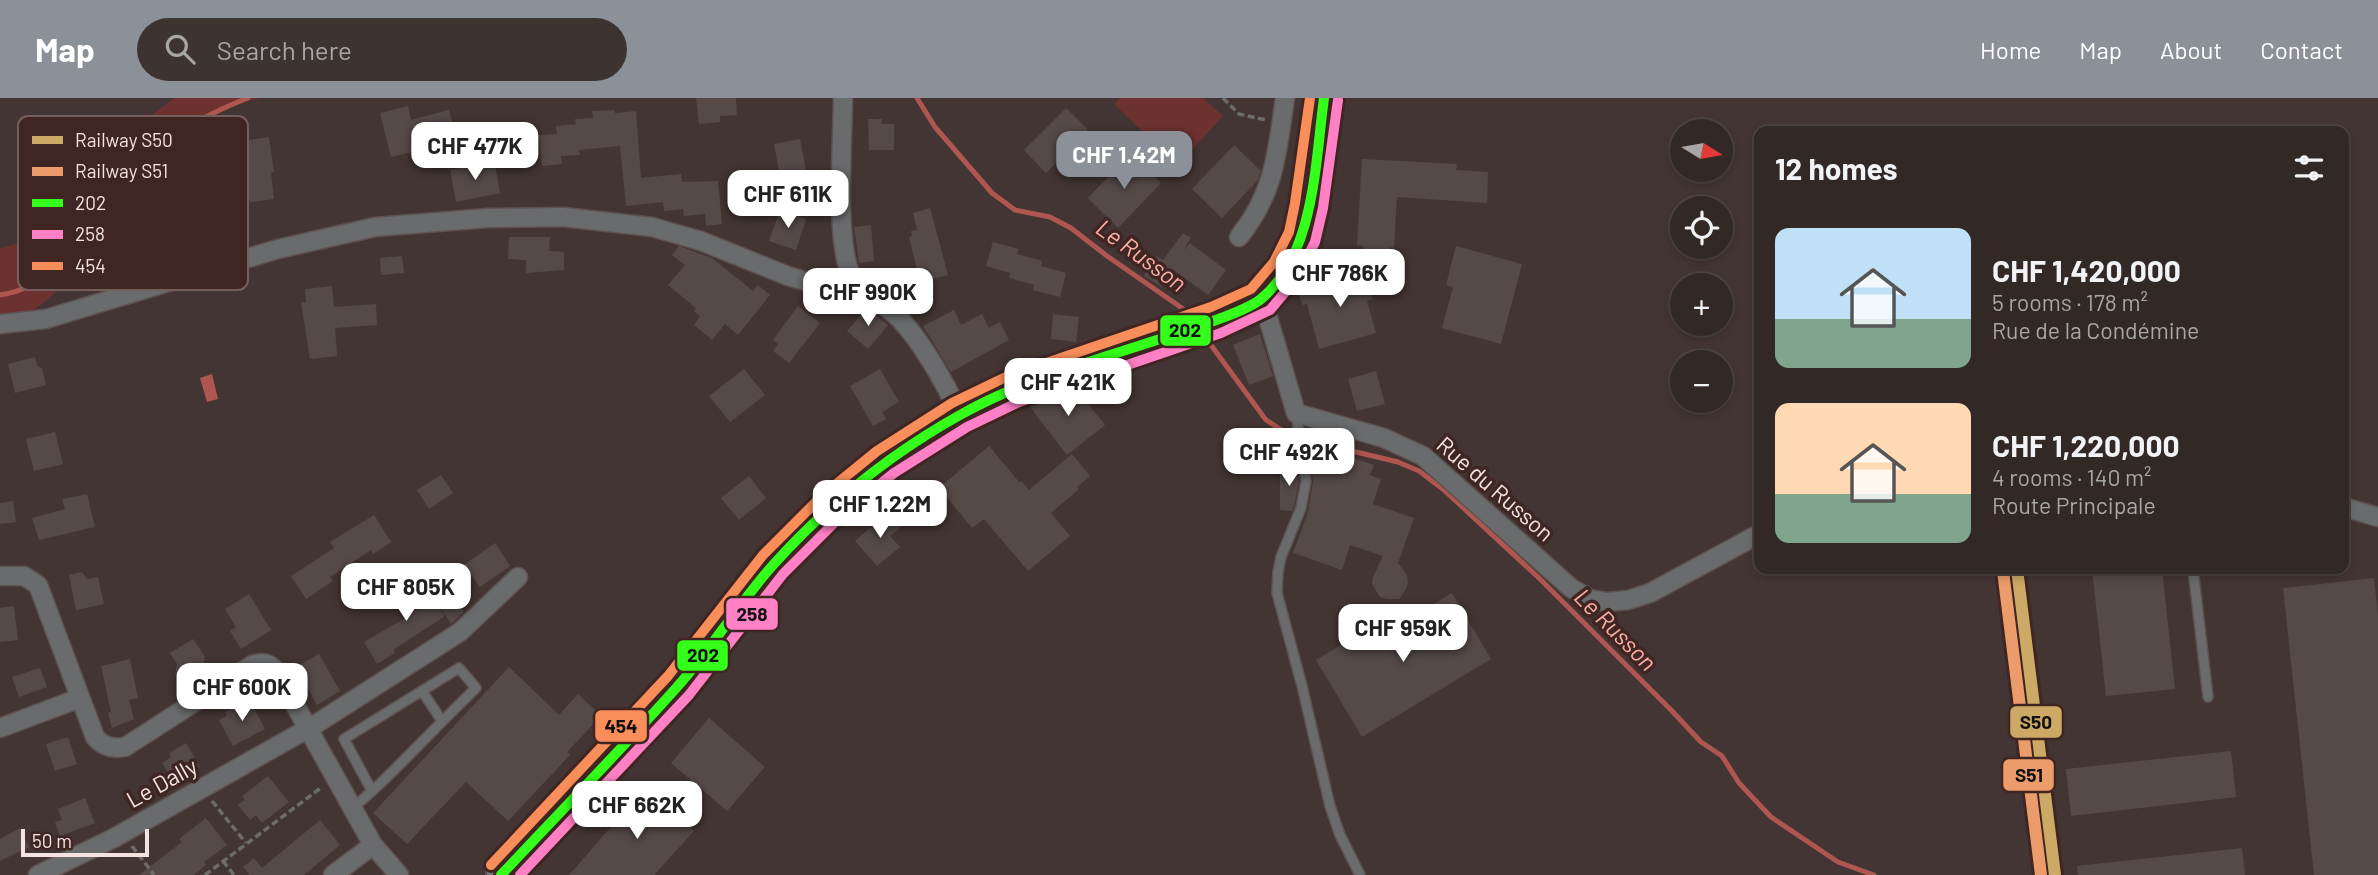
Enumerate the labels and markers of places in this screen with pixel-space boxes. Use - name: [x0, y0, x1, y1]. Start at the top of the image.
- pin: CHF 477K: [403, 122, 547, 182]
- pin: CHF 1.42M: [1044, 132, 1204, 191]
- pin: CHF 611K: [716, 170, 860, 230]
- pin: CHF 786K: [1268, 250, 1412, 309]
- pin: CHF 990K: [796, 268, 940, 328]
- pin: CHF 421K: [996, 358, 1140, 418]
- pin: CHF 492K: [1217, 428, 1361, 488]
- pin: CHF 1.22M: [800, 480, 960, 540]
- pin: CHF 805K: [334, 564, 478, 623]
- pin: CHF 959K: [1331, 604, 1475, 664]
- pin: CHF 600K: [170, 664, 314, 723]
- pin: CHF 662K: [565, 782, 709, 841]

